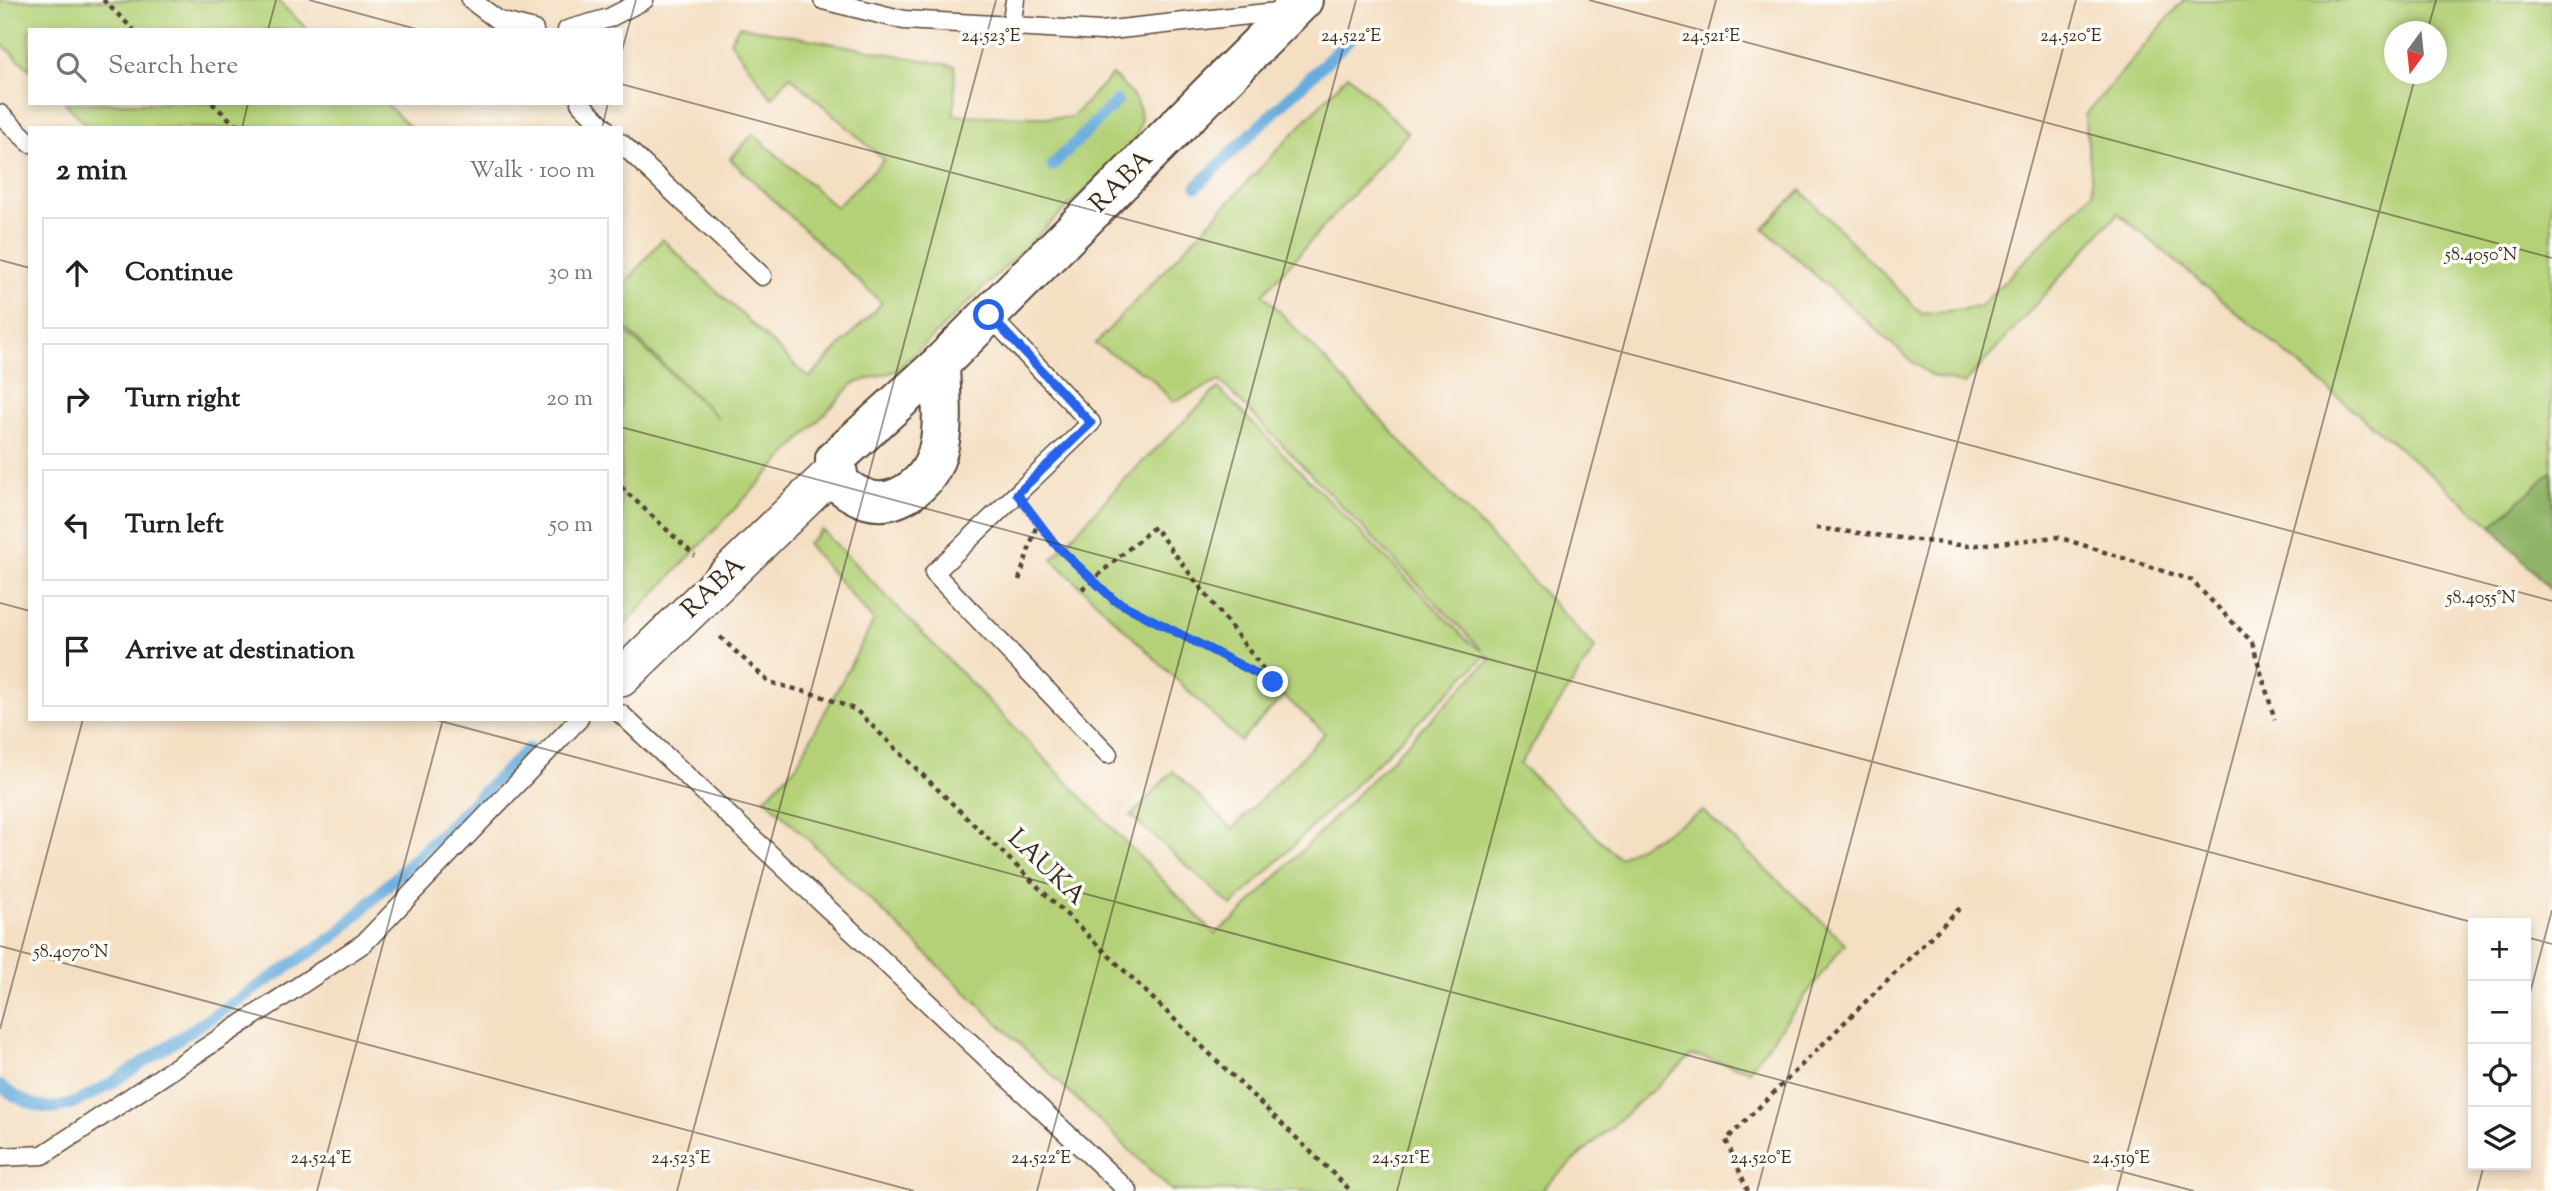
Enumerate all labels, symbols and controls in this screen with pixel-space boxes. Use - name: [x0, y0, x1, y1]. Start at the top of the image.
- north arrow: [2384, 21, 2447, 84]
- text: 24.523°E: [961, 24, 1021, 50]
- text: 24.522°E: [1321, 24, 1381, 50]
- text: 24.521°E: [1682, 24, 1740, 50]
- text: 24.520°E: [2040, 24, 2102, 50]
- search box: [28, 28, 623, 105]
- icon: search: [52, 48, 90, 86]
- text: Search here: [108, 48, 238, 85]
- street label: RABA: [1082, 142, 1162, 222]
- text: 2 min: [56, 150, 128, 193]
- text: Walk · 100 m: [470, 155, 595, 188]
- text: 58.4050°N: [2444, 243, 2517, 269]
- icon: ahead: [58, 254, 96, 292]
- text: Continue: [125, 255, 233, 292]
- text: 30 m: [548, 257, 593, 290]
- route start: [973, 299, 1004, 330]
- icon: right: [58, 380, 96, 418]
- text: Turn right: [125, 381, 240, 418]
- text: 20 m: [546, 383, 593, 416]
- icon: left: [58, 506, 96, 544]
- text: Turn left: [125, 507, 224, 544]
- text: 50 m: [549, 509, 593, 542]
- street label: RABA: [674, 548, 754, 628]
- text: 58.4055°N: [2445, 586, 2516, 612]
- icon: arrive: [58, 632, 96, 670]
- text: Arrive at destination: [125, 633, 355, 670]
- route end: [1257, 666, 1288, 697]
- street label: LAUKA: [998, 821, 1094, 915]
- map controls: [2468, 918, 2531, 1170]
- button: +: [2468, 918, 2531, 981]
- text: 58.4070°N: [33, 940, 108, 966]
- button: −: [2468, 981, 2531, 1044]
- button: locate: [2468, 1044, 2531, 1107]
- button: layers: [2468, 1107, 2531, 1170]
- text: 24.524°E: [290, 1146, 352, 1172]
- text: 24.523°E: [651, 1146, 711, 1172]
- text: 24.522°E: [1011, 1146, 1071, 1172]
- text: 24.521°E: [1372, 1146, 1430, 1172]
- text: 24.520°E: [1730, 1146, 1792, 1172]
- text: 24.519°E: [2092, 1146, 2150, 1172]

